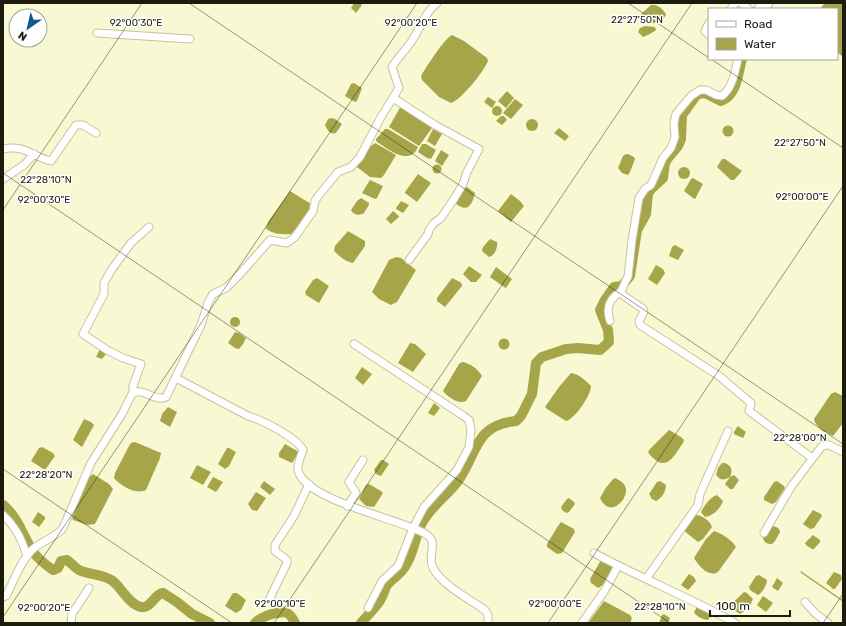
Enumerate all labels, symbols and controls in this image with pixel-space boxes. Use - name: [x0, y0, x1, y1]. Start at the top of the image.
- north arrow: [8, 8, 48, 48]
- legend: [708, 8, 838, 60]
- text: 22°27'50"N: [611, 14, 663, 26]
- text: 92°00'30"E: [110, 17, 162, 29]
- text: 92°00'20"E: [385, 17, 437, 29]
- text: Road: [744, 17, 772, 31]
- text: N: [16, 28, 30, 43]
- text: Water: [744, 37, 776, 51]
- text: 22°27'50"N: [774, 137, 826, 149]
- text: 22°28'10"N: [20, 174, 72, 186]
- text: 92°00'00"E: [775, 191, 829, 203]
- text: 92°00'30"E: [18, 194, 70, 206]
- text: 22°28'00"N: [773, 432, 827, 444]
- text: 22°28'20"N: [20, 469, 73, 481]
- scale bar: [710, 592, 790, 618]
- text: 92°00'10"E: [255, 598, 306, 610]
- text: 92°00'00"E: [528, 598, 582, 610]
- text: 100 m: [716, 599, 750, 613]
- text: 22°28'10"N: [634, 601, 686, 613]
- text: 92°00'20"E: [18, 602, 70, 614]

